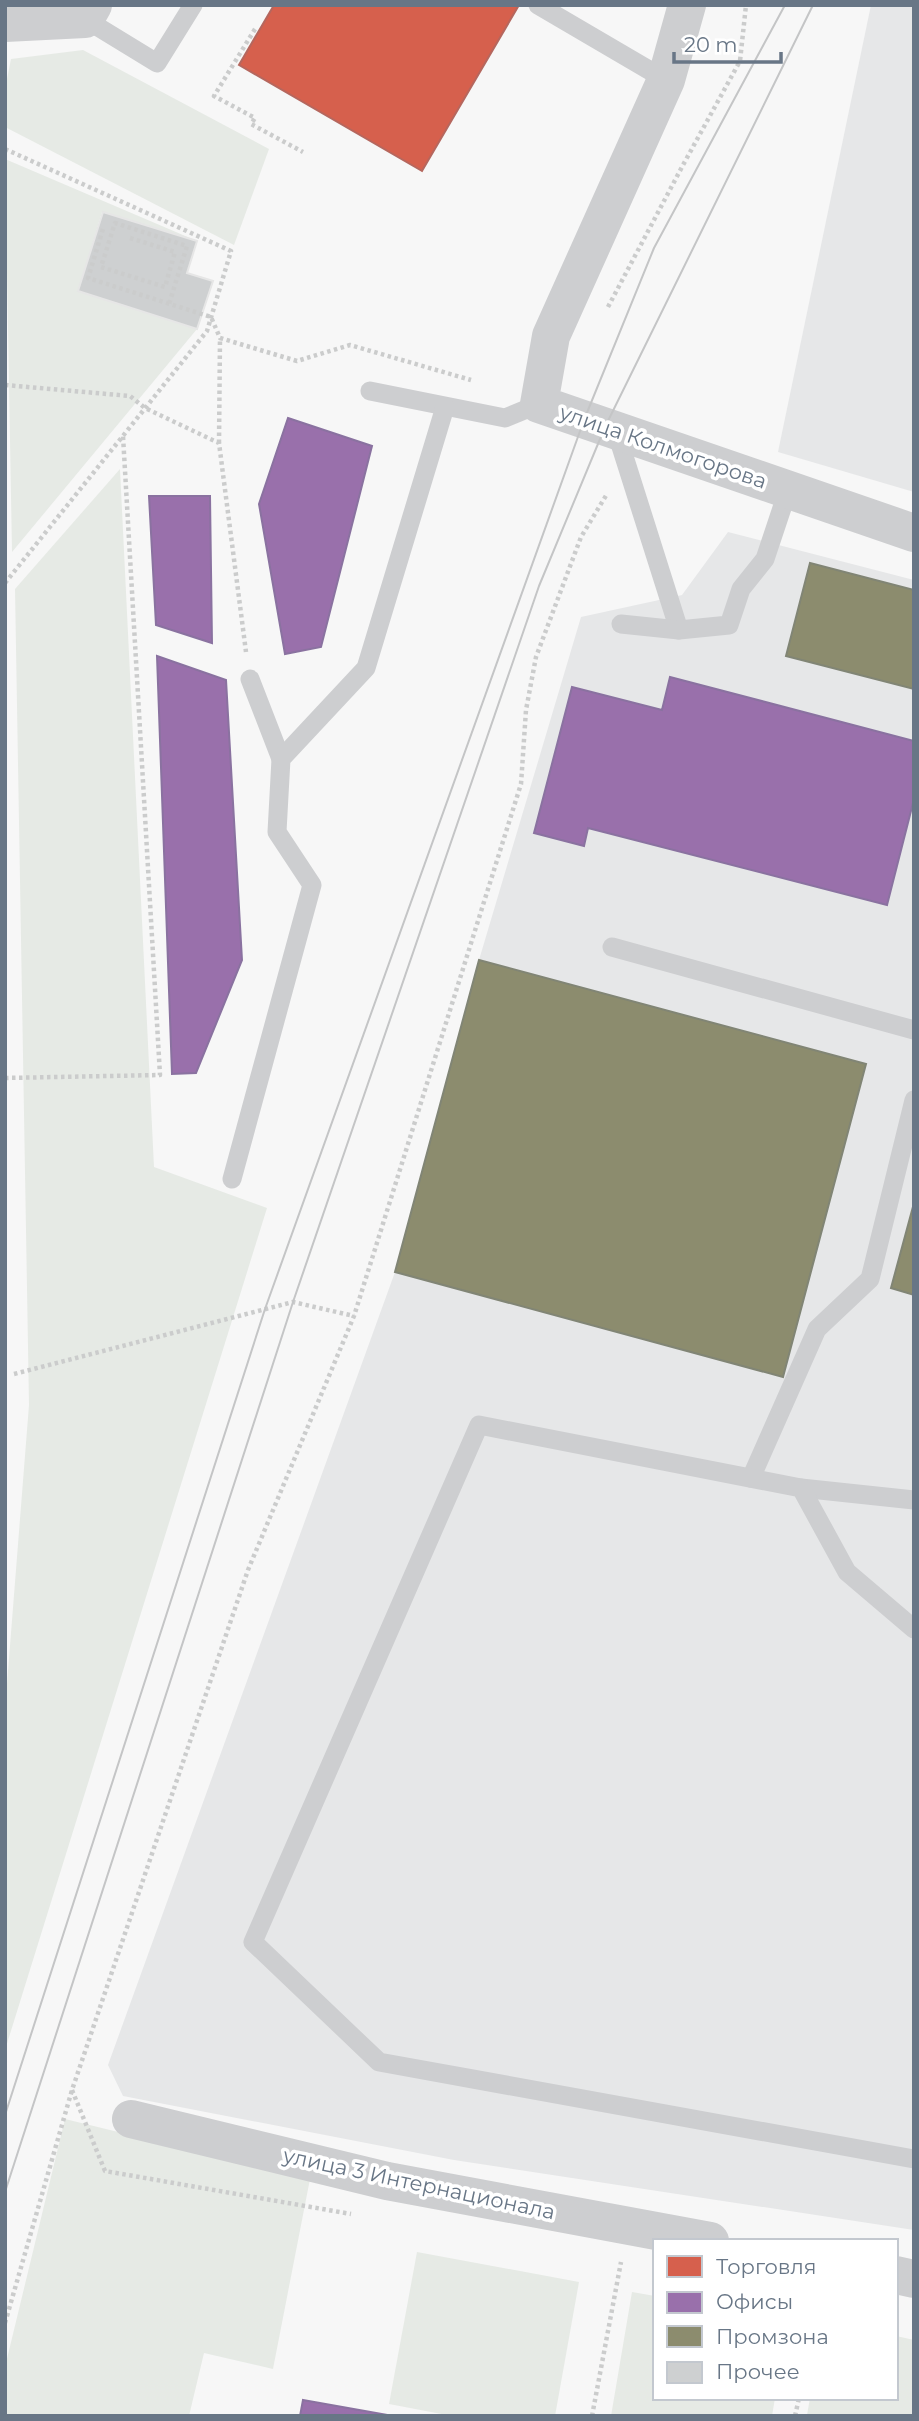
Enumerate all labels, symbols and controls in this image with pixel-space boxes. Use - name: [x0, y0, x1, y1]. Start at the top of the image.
- scale bar: [674, 21, 781, 65]
- text: 20 m: [684, 32, 738, 57]
- street label: улица Колмогорова: [555, 399, 770, 494]
- street label: улица 3 Интернационала: [280, 2142, 557, 2225]
- legend: [653, 2239, 898, 2400]
- text: Торговля: [716, 2254, 817, 2279]
- text: Офисы: [716, 2289, 793, 2314]
- text: Промзона: [716, 2324, 829, 2349]
- text: Прочее: [716, 2359, 800, 2384]

